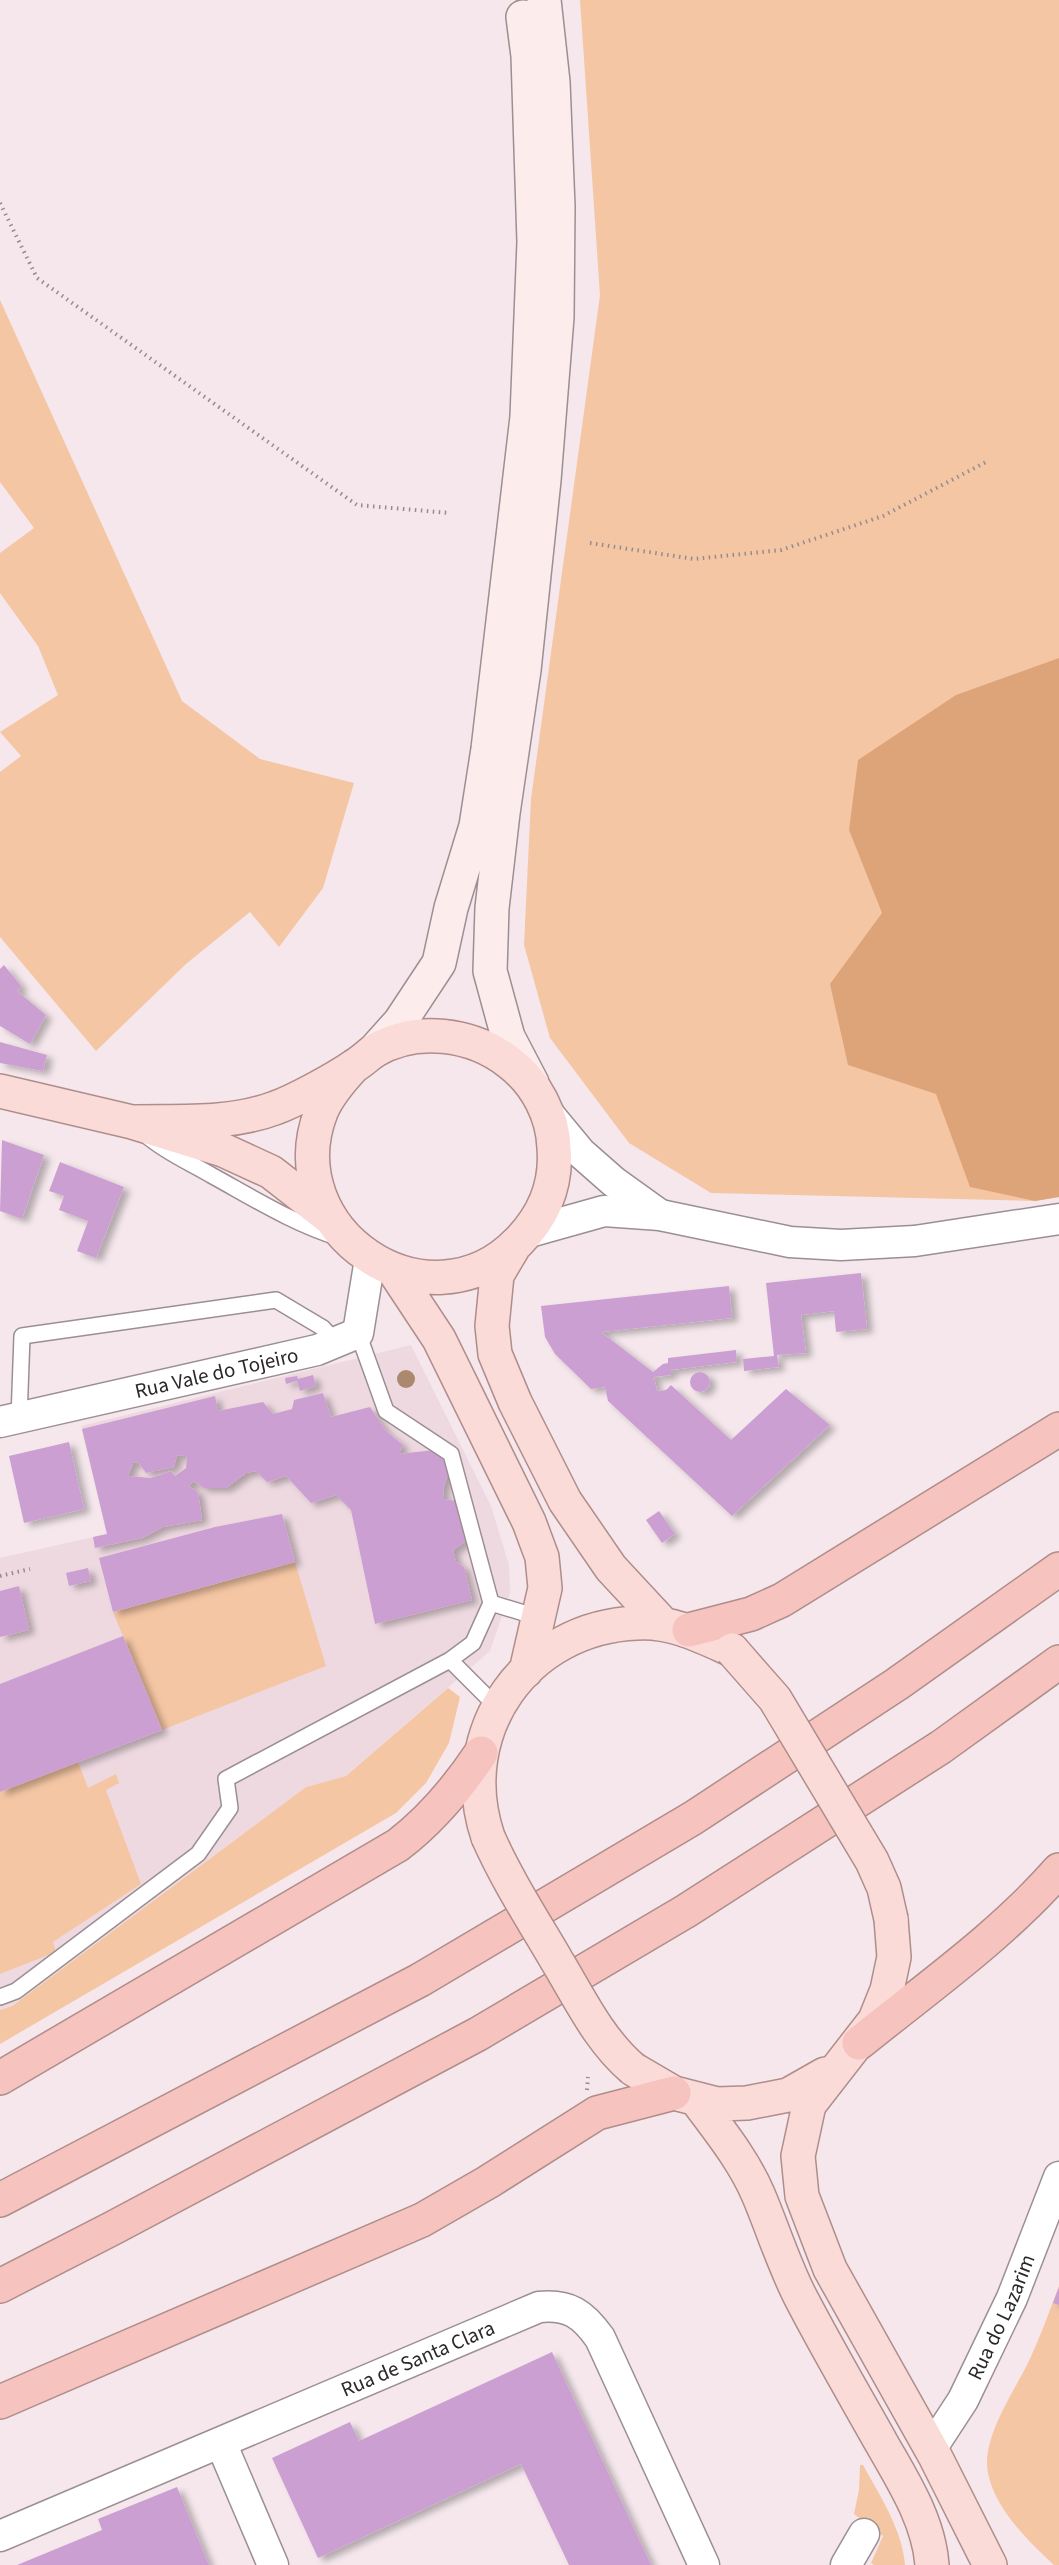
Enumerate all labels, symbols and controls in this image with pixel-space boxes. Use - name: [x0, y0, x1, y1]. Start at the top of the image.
- street label: Rua Vale do Tojeiro: [132, 1340, 301, 1406]
- street label: Rua do Lazarim: [960, 2250, 1043, 2385]
- street label: Rua de Santa Clara: [336, 2312, 499, 2404]

